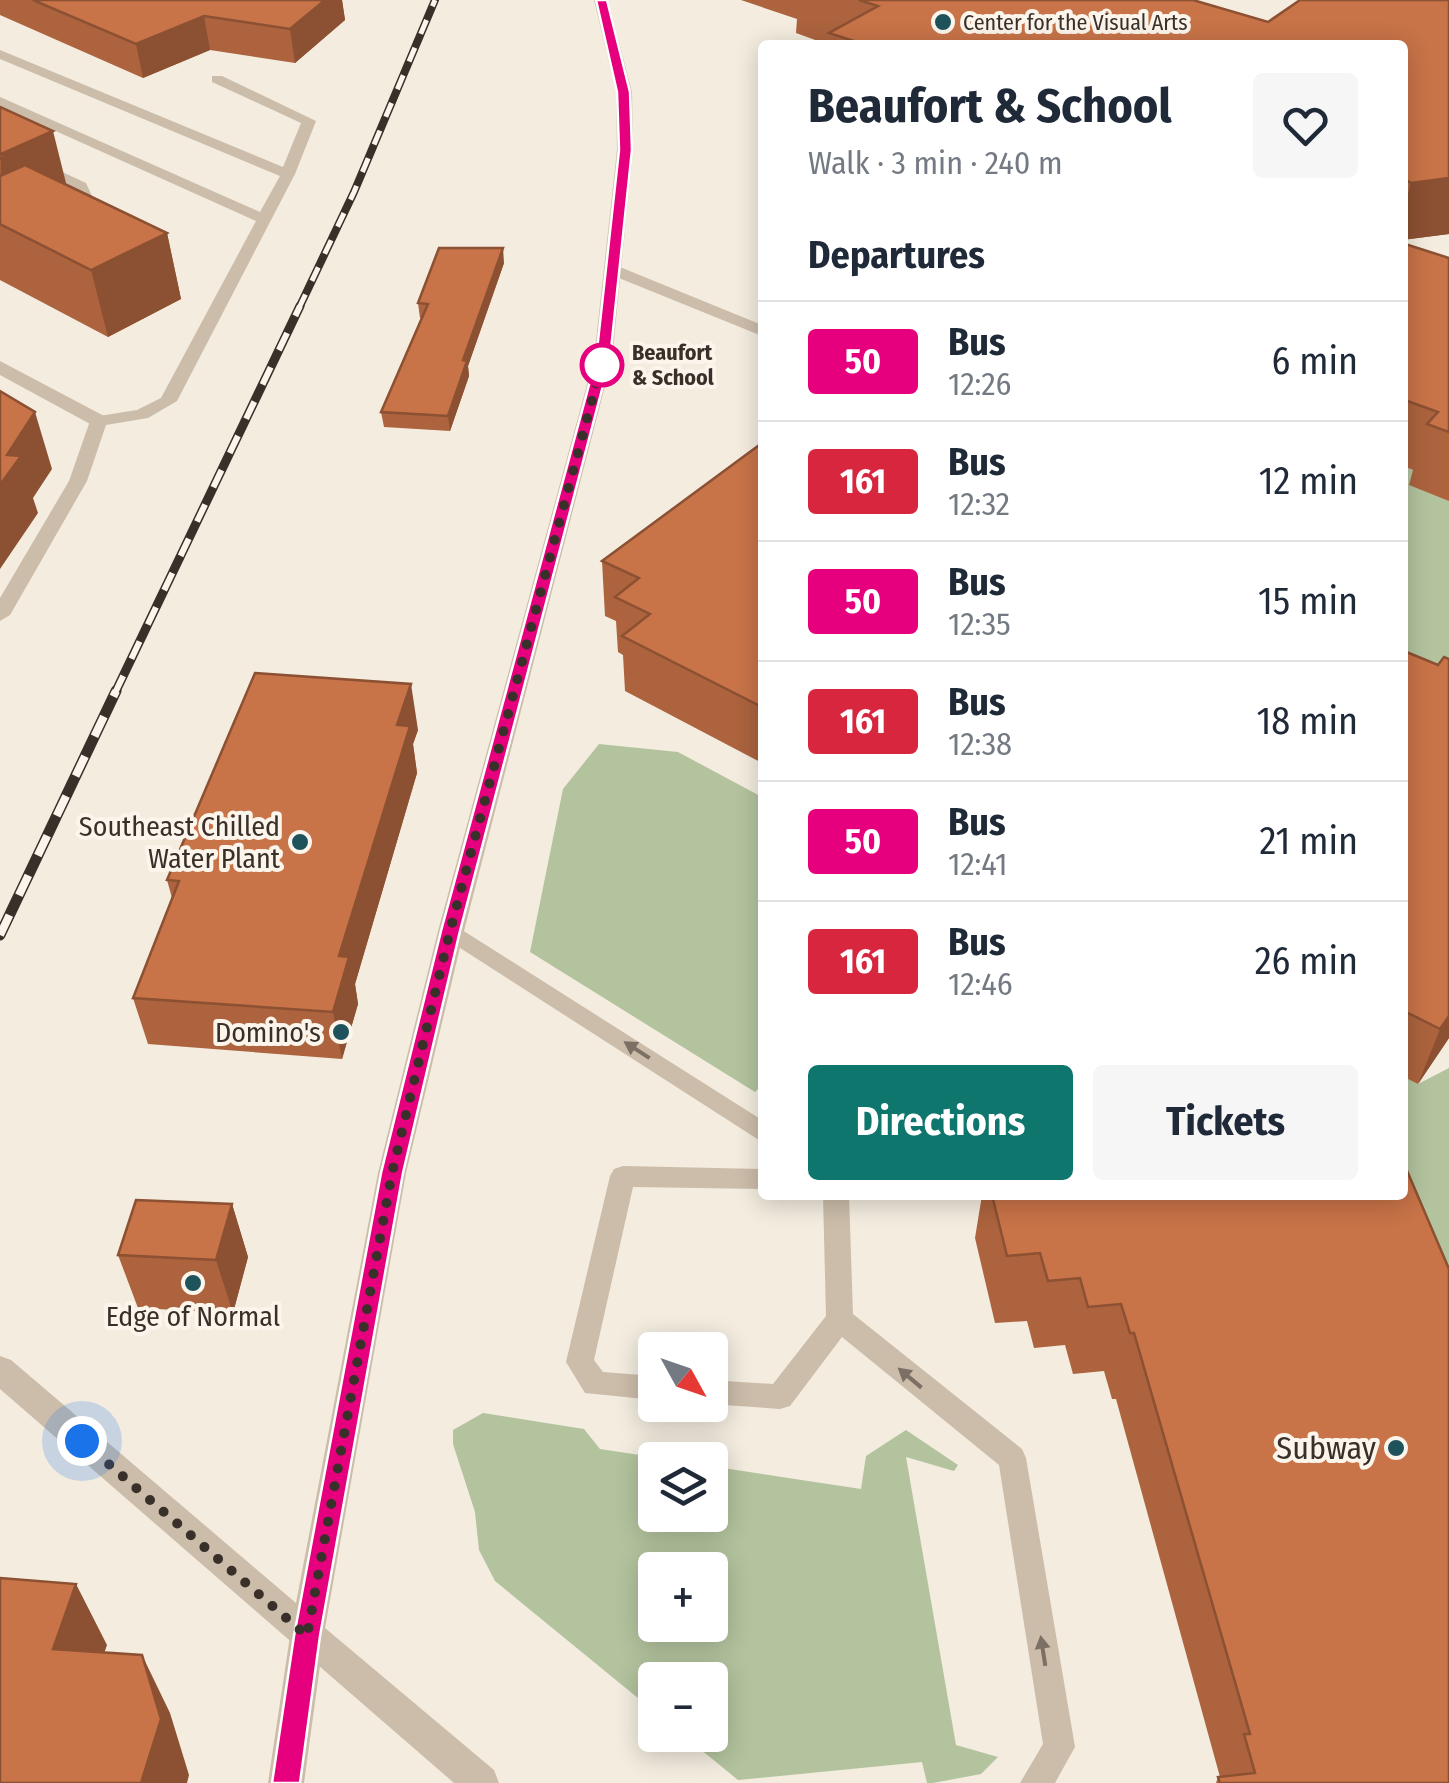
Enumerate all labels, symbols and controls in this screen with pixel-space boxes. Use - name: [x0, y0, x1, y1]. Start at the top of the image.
- place label: Center for the Visual Arts: [963, 9, 1188, 36]
- marker: Center for the Visual Arts: [932, 11, 954, 33]
- button: heart: [1253, 73, 1358, 178]
- text: Beaufort & School: [808, 77, 1172, 135]
- text: Walk · 3 min · 240 m: [808, 144, 1063, 182]
- text: Departures: [808, 232, 985, 278]
- text: Bus: [948, 319, 1006, 365]
- text: 6 min: [1271, 338, 1358, 384]
- place label: Beaufort & School: [632, 339, 715, 391]
- text: 50: [845, 340, 881, 382]
- marker: Beaufort & School: [581, 344, 623, 386]
- text: 12:26: [948, 365, 1011, 403]
- text: Bus: [948, 439, 1006, 485]
- text: 12 min: [1259, 458, 1358, 504]
- text: 161: [840, 460, 886, 502]
- text: 12:32: [948, 485, 1010, 523]
- text: Bus: [948, 559, 1006, 605]
- text: 15 min: [1258, 578, 1358, 624]
- text: 50: [845, 580, 881, 622]
- text: 12:35: [948, 605, 1011, 643]
- text: Bus: [948, 679, 1006, 725]
- text: 18 min: [1256, 698, 1358, 744]
- text: 161: [840, 700, 886, 742]
- text: 12:38: [948, 725, 1012, 763]
- text: Bus: [948, 799, 1006, 845]
- place label: Southeast Chilled Water Plant: [79, 810, 281, 875]
- text: 21 min: [1260, 818, 1358, 864]
- text: 50: [845, 820, 881, 862]
- marker: Southeast Chilled Water Plant: [289, 831, 311, 853]
- text: 12:41: [948, 845, 1007, 883]
- text: Bus: [948, 919, 1006, 965]
- text: 26 min: [1255, 938, 1358, 984]
- text: 161: [840, 940, 886, 982]
- text: 12:46: [948, 965, 1013, 1003]
- place label: Domino's: [215, 1016, 321, 1049]
- marker: Domino's: [330, 1021, 352, 1043]
- one-way arrow: [623, 1042, 651, 1060]
- button: Directions: [808, 1065, 1073, 1180]
- button: Tickets: [1093, 1065, 1358, 1180]
- marker: Edge of Normal: [182, 1272, 204, 1294]
- place label: Edge of Normal: [106, 1300, 280, 1333]
- north arrow: [638, 1332, 728, 1422]
- map controls: [638, 1332, 728, 1752]
- one-way arrow: [897, 1368, 922, 1389]
- your location: [57, 1416, 107, 1466]
- place label: Subway: [1276, 1429, 1377, 1467]
- marker: Subway: [1385, 1437, 1407, 1459]
- button: layers: [638, 1442, 728, 1532]
- button: +: [638, 1552, 728, 1642]
- one-way arrow: [1035, 1634, 1050, 1666]
- button: −: [638, 1662, 728, 1752]

